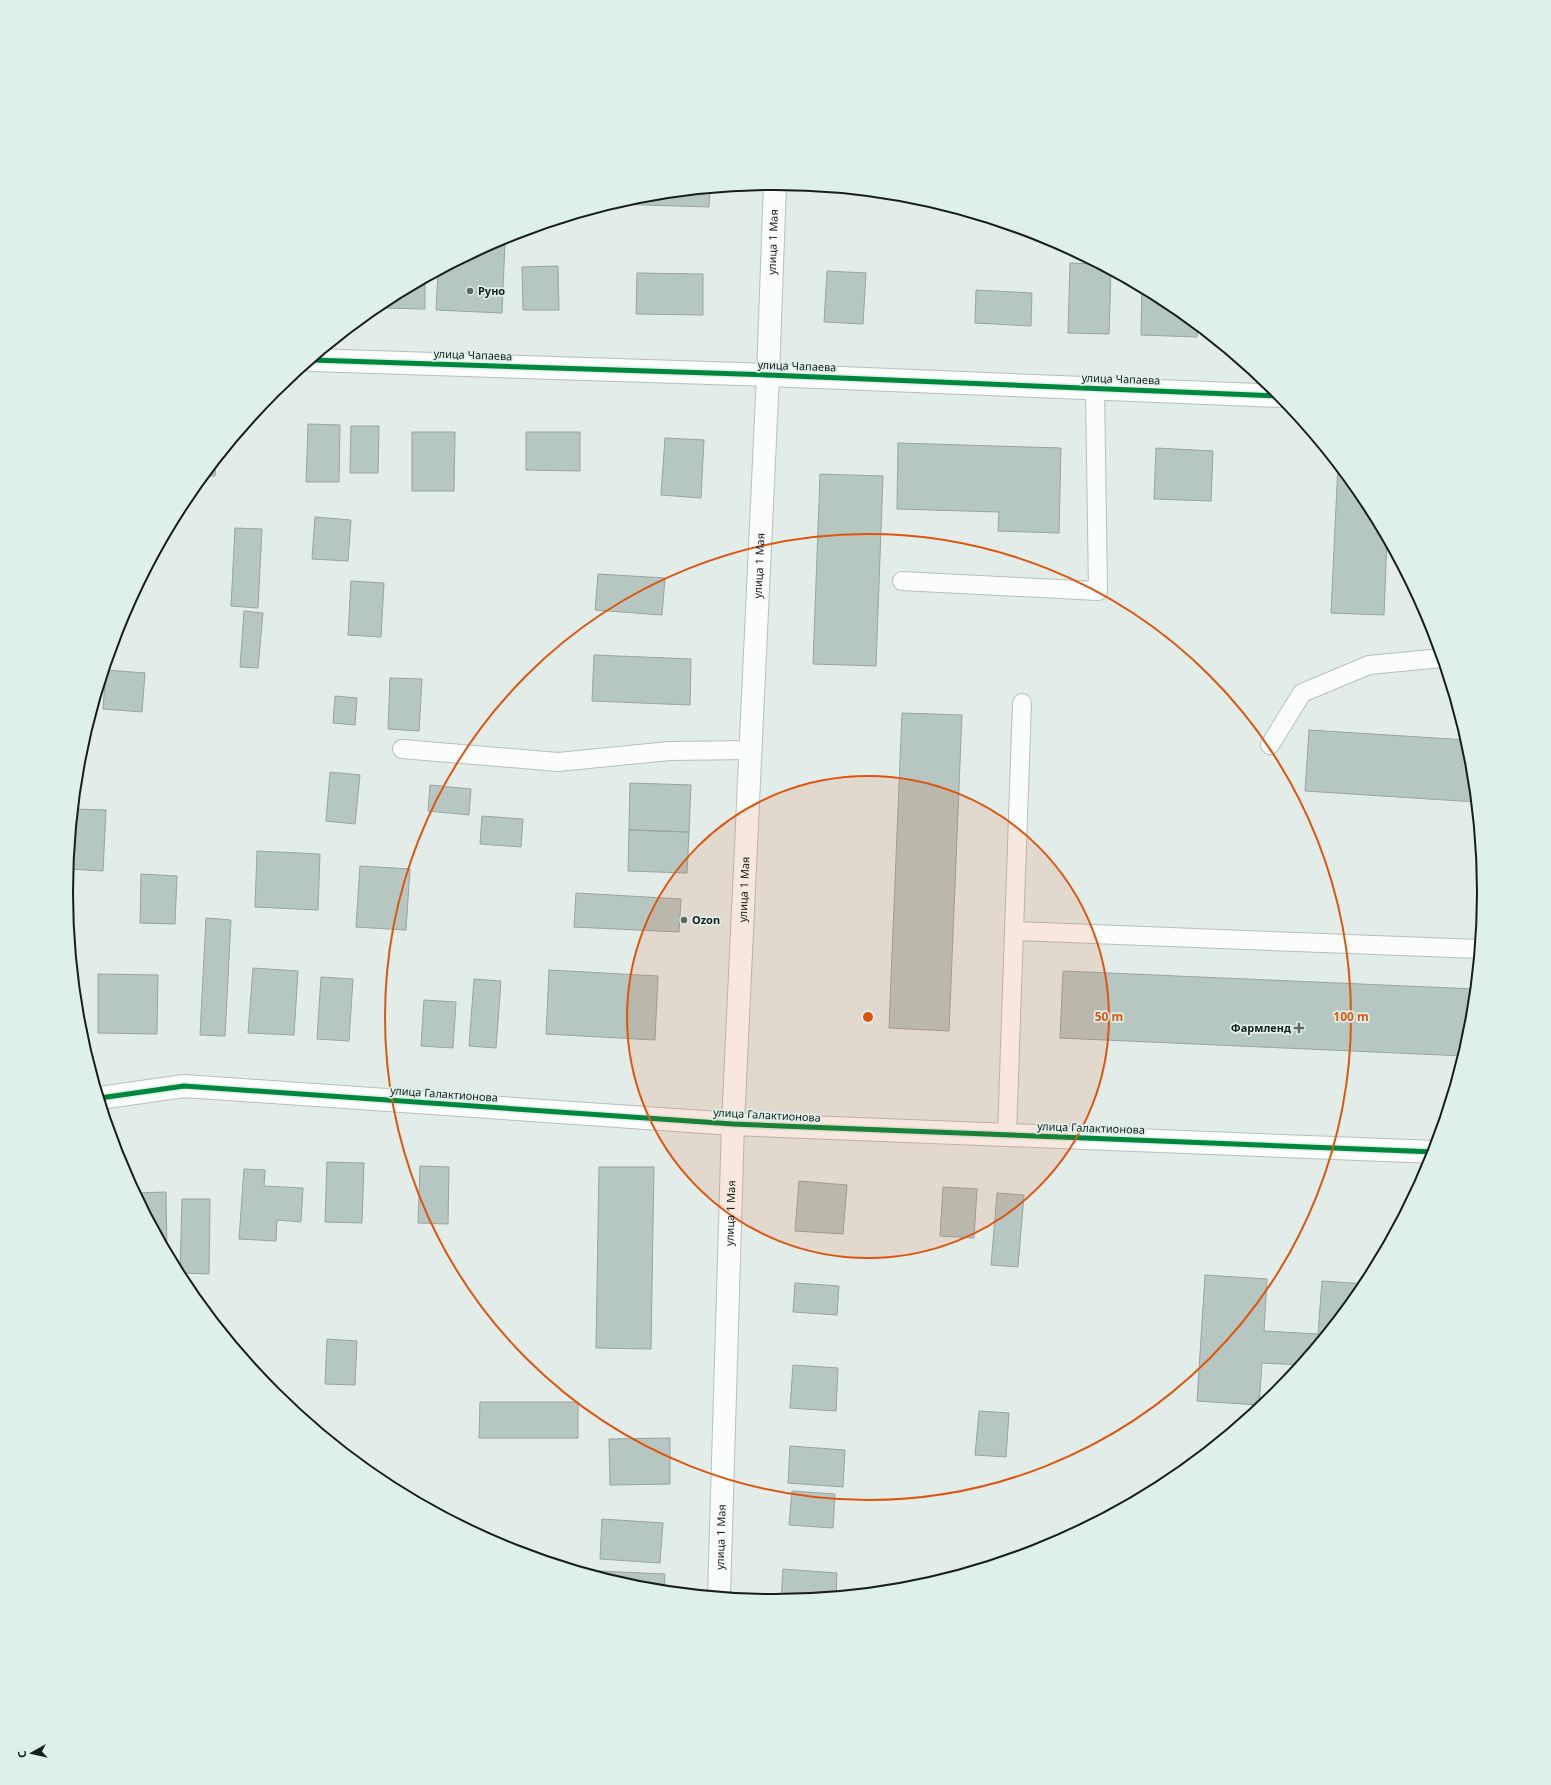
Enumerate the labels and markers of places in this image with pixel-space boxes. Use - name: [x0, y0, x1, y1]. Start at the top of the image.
- place label: Руно: [478, 283, 505, 298]
- marker: Руно: [465, 286, 475, 296]
- place label: Ozon: [692, 912, 720, 927]
- marker: Ozon: [679, 915, 689, 925]
- centre of rings: [861, 1010, 875, 1024]
- place label: Фармленд: [1231, 1020, 1291, 1035]
- marker: Фармленд: [1294, 1023, 1304, 1033]

